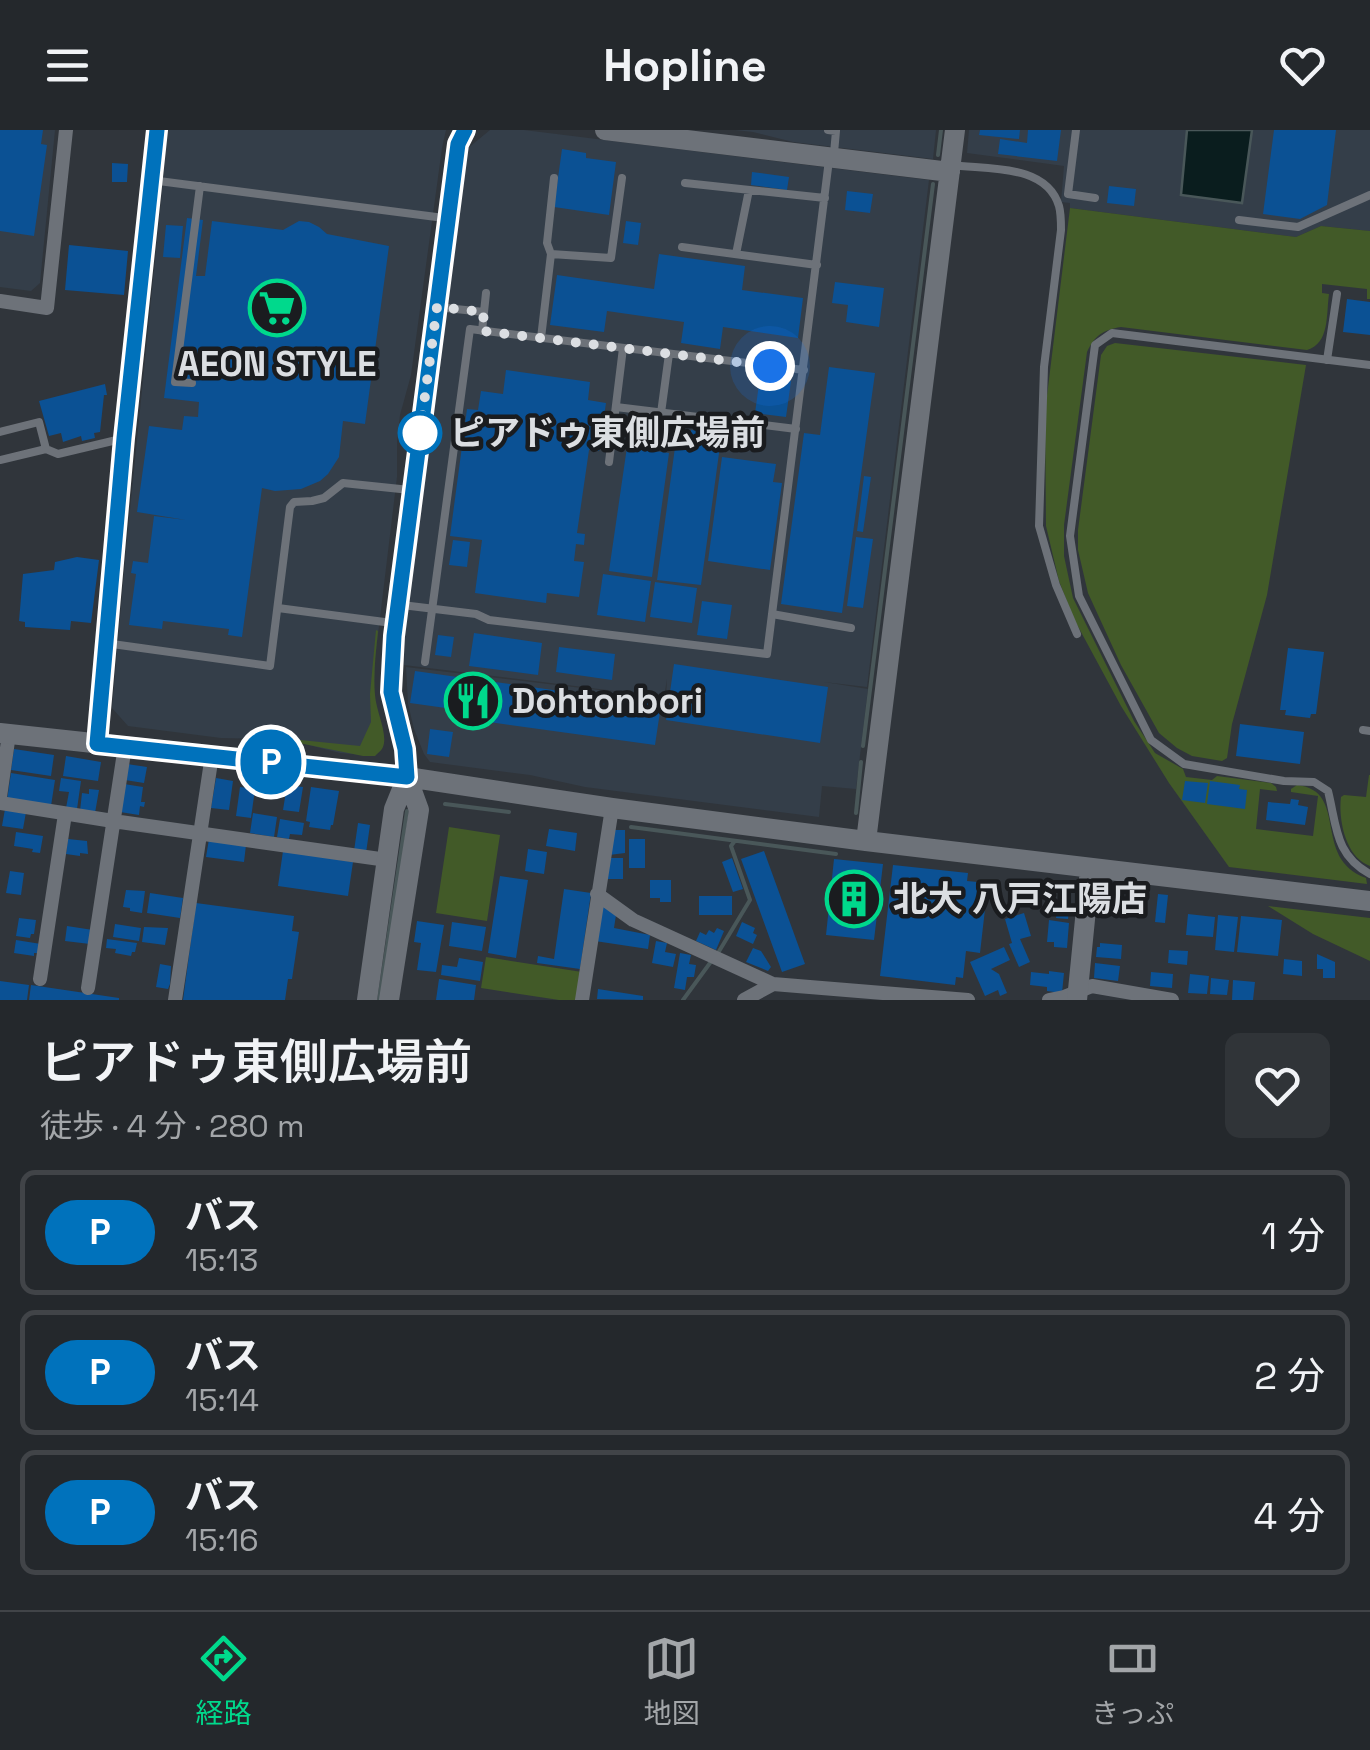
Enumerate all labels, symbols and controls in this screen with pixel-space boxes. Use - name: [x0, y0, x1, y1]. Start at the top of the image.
- text: Hopline: [603, 37, 767, 94]
- icon: menu: [40, 38, 95, 93]
- icon: heart: [1275, 38, 1330, 93]
- supermarket icon: AEON STYLE: [247, 278, 307, 338]
- your location: [745, 341, 795, 391]
- place label: AEON STYLE: [178, 342, 376, 386]
- place label: ピアドゥ東側広場前: [450, 411, 765, 455]
- marker: ピアドゥ東側広場前: [399, 412, 441, 454]
- restaurant icon: Dohtonbori: [443, 671, 503, 731]
- place label: Dohtonbori: [512, 679, 703, 723]
- line badge: P: [238, 730, 304, 794]
- text: P: [260, 740, 282, 784]
- building icon: 北大 八戸江陽店: [824, 869, 884, 929]
- place label: 北大 八戸江陽店: [893, 877, 1147, 921]
- text: ピアドゥ東側広場前: [40, 1032, 472, 1093]
- button: heart: [1225, 1033, 1330, 1138]
- text: 徒歩 · 4 分 · 280 m: [40, 1106, 305, 1146]
- text: バス: [185, 1192, 261, 1240]
- text: P: [89, 1210, 111, 1254]
- text: 1 分: [1261, 1212, 1325, 1260]
- text: 15:13: [185, 1240, 258, 1280]
- text: バス: [185, 1332, 261, 1380]
- text: P: [89, 1350, 111, 1394]
- text: 2 分: [1254, 1352, 1325, 1400]
- text: 15:14: [185, 1380, 259, 1420]
- text: バス: [185, 1472, 261, 1520]
- text: P: [89, 1490, 111, 1534]
- text: 4 分: [1253, 1492, 1325, 1540]
- text: 15:16: [185, 1520, 259, 1560]
- tab: 経路: [196, 1631, 252, 1731]
- tab: 地図: [644, 1631, 700, 1731]
- tab: きっぷ: [1091, 1631, 1174, 1731]

